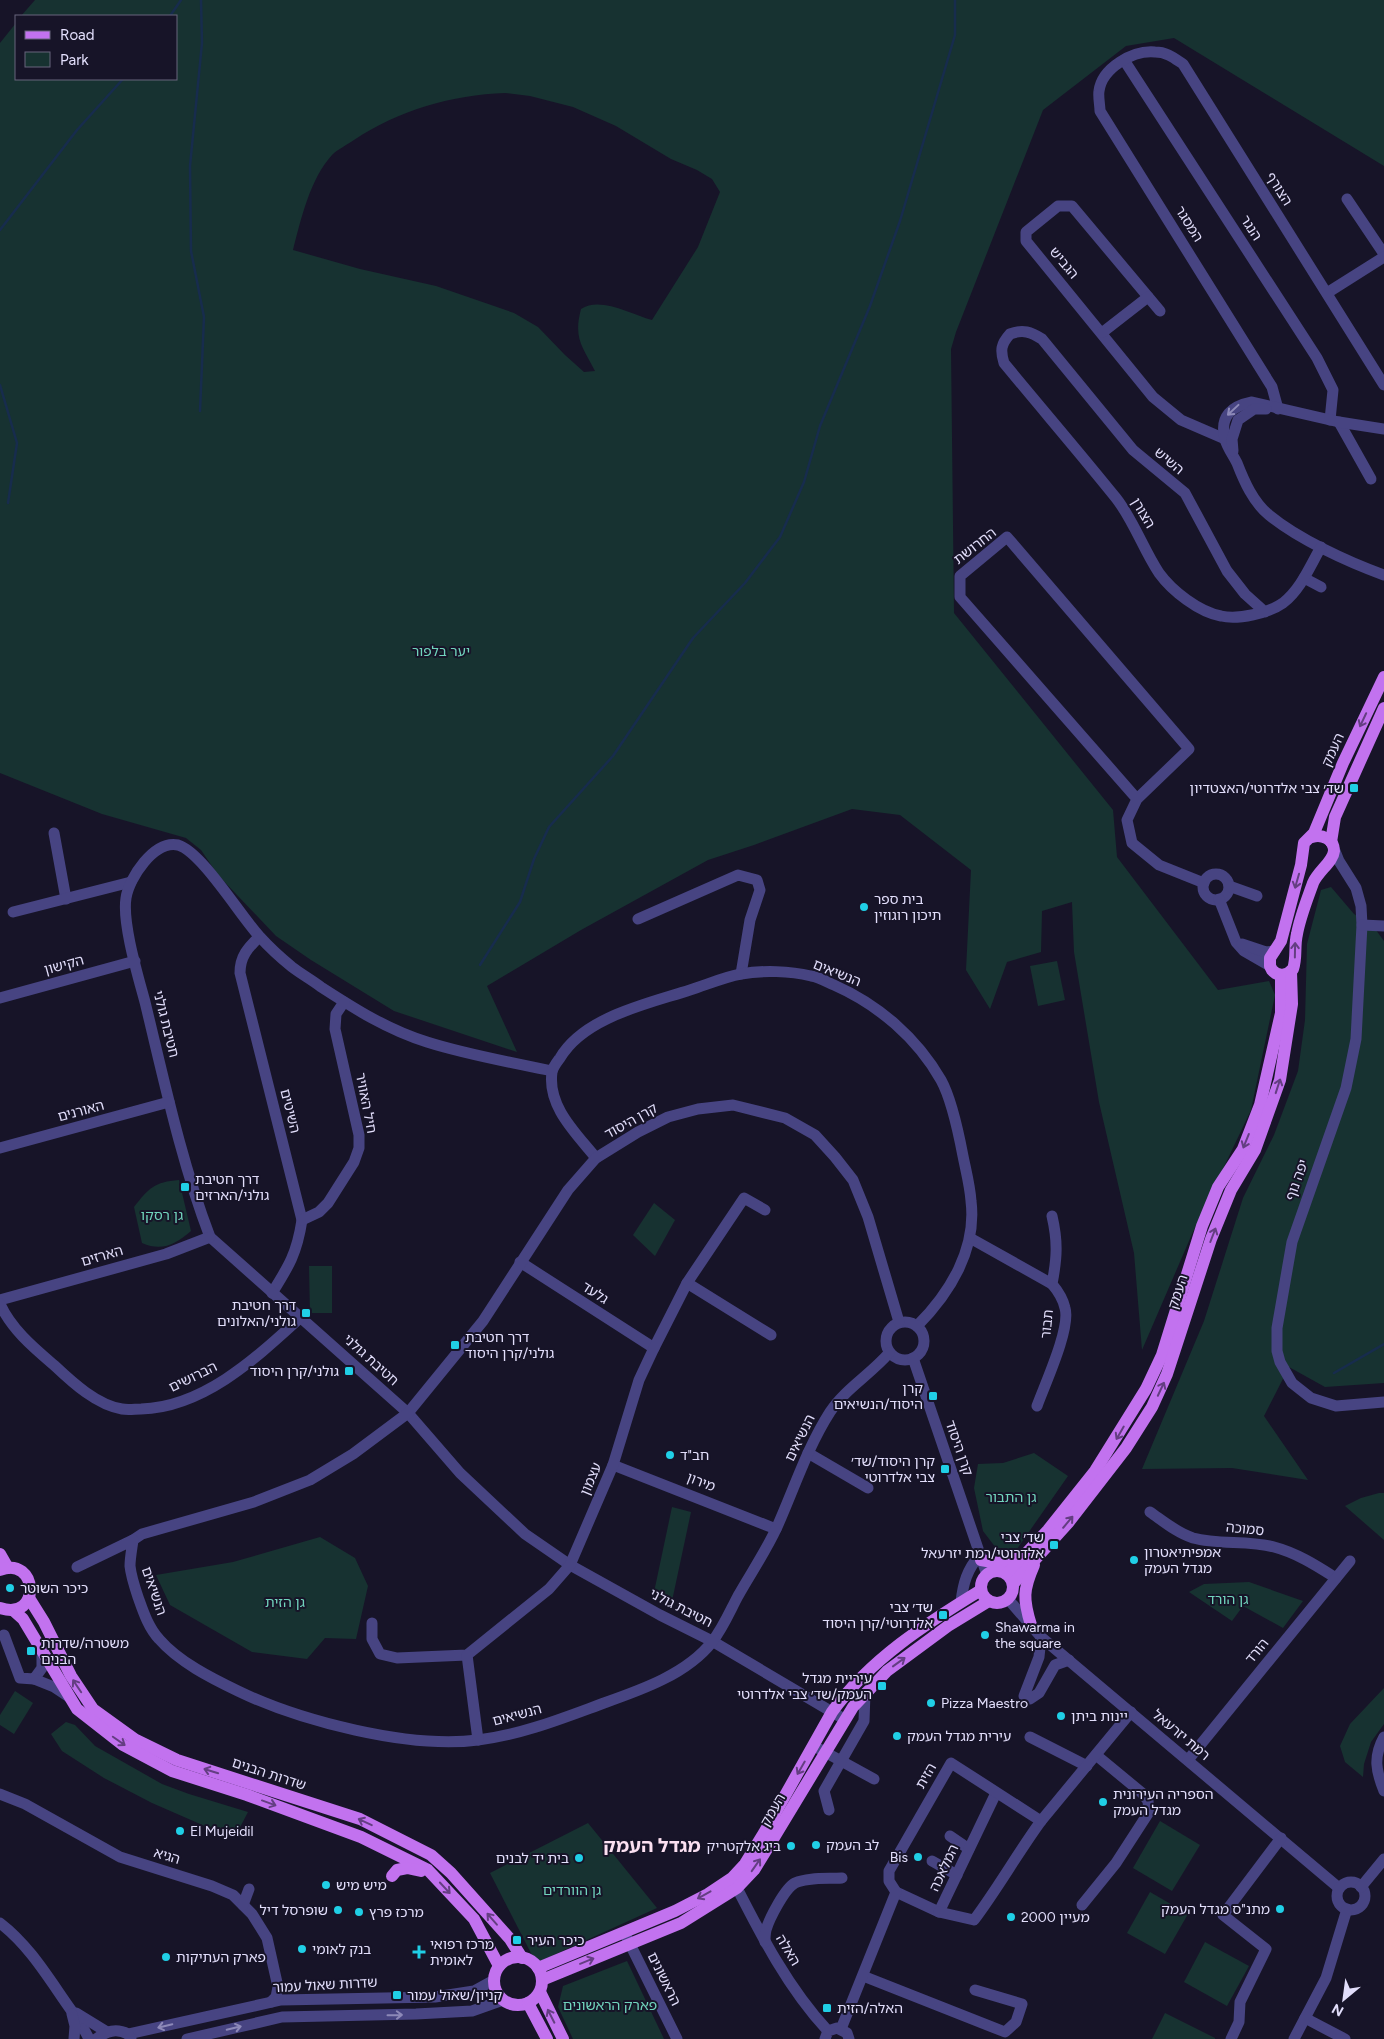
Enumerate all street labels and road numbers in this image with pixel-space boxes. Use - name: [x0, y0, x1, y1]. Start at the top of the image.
- street label: הצורף: [1262, 169, 1296, 209]
- street label: המסגר: [1171, 203, 1207, 245]
- street label: הנגר: [1237, 212, 1265, 244]
- street label: הגביש: [1046, 244, 1082, 282]
- street label: השיש: [1151, 444, 1187, 478]
- street label: הצורן: [1127, 495, 1159, 531]
- street label: החרושת: [950, 524, 1000, 568]
- street label: העמק: [1318, 731, 1348, 769]
- street label: הקישון: [42, 952, 86, 978]
- street label: הנשיאים: [810, 956, 864, 990]
- street label: חטיבת גולני: [149, 989, 183, 1059]
- street label: חיל האוויר: [352, 1071, 380, 1135]
- street label: השיטים: [276, 1087, 304, 1135]
- street label: האורנים: [56, 1097, 106, 1125]
- street label: קרן היסוד: [602, 1099, 661, 1142]
- street label: יפה נוף: [1282, 1157, 1312, 1203]
- street label: הארזים: [79, 1242, 125, 1270]
- street label: העמק: [1164, 1273, 1192, 1311]
- street label: גלעד: [579, 1278, 611, 1308]
- street label: תבור: [1037, 1309, 1057, 1339]
- street label: חטיבת גולני: [340, 1331, 402, 1389]
- street label: הברושים: [166, 1358, 220, 1396]
- street label: הנשיאים: [781, 1412, 819, 1464]
- street label: קרן היסוד: [942, 1418, 977, 1478]
- street label: עצמון: [577, 1460, 605, 1498]
- street label: מירון: [684, 1469, 718, 1495]
- street label: סמוכה: [1225, 1519, 1265, 1539]
- street label: הנשיאים: [138, 1564, 170, 1618]
- street label: חטיבת גולני: [647, 1585, 715, 1631]
- street label: הורד: [1242, 1635, 1272, 1667]
- street label: הנשיאים: [491, 1700, 543, 1730]
- street label: רמת יזרעאל: [1149, 1706, 1213, 1764]
- street label: שדרות הבנים: [230, 1754, 308, 1794]
- street label: הזית: [912, 1760, 940, 1792]
- street label: העמק: [757, 1791, 789, 1829]
- street label: המלאכה: [926, 1842, 962, 1894]
- street label: הגיא: [152, 1844, 182, 1868]
- street label: האלה: [772, 1931, 804, 1969]
- street label: הראשונים: [644, 1949, 684, 2009]
- street label: שדרות שאול עמור: [272, 1974, 378, 1996]

